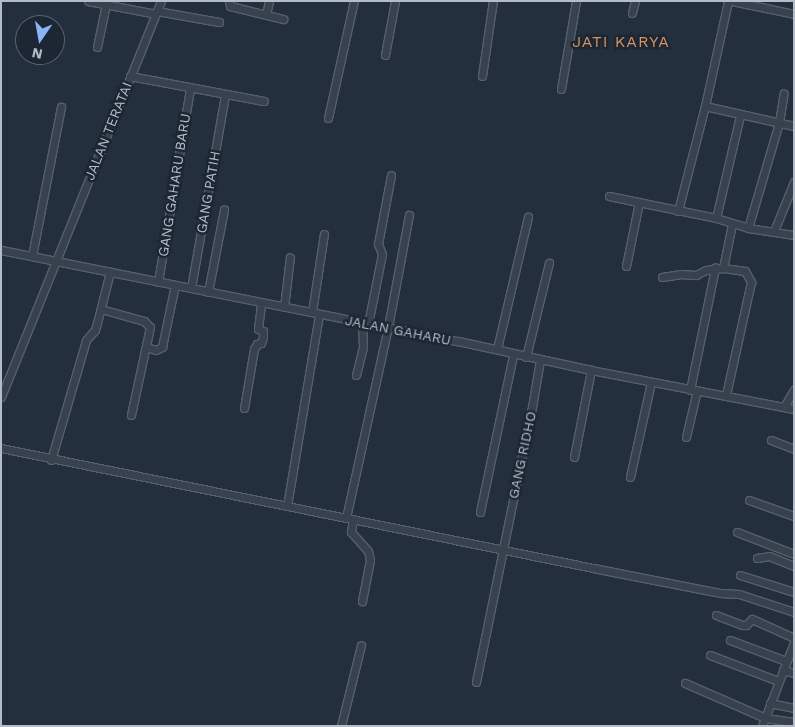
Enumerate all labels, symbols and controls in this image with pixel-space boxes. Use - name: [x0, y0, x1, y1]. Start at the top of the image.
- north arrow: [15, 15, 65, 65]
- district label: JATI KARYA: [571, 32, 671, 52]
- text: N: [30, 45, 44, 63]
- street label: JALAN TERATAI: [81, 79, 135, 183]
- street label: GANG GAHARU BARU: [154, 112, 194, 258]
- street label: GANG PATIH: [192, 150, 224, 234]
- street label: JALAN GAHARU: [344, 311, 452, 349]
- street label: GANG RIDHO: [505, 410, 539, 500]

